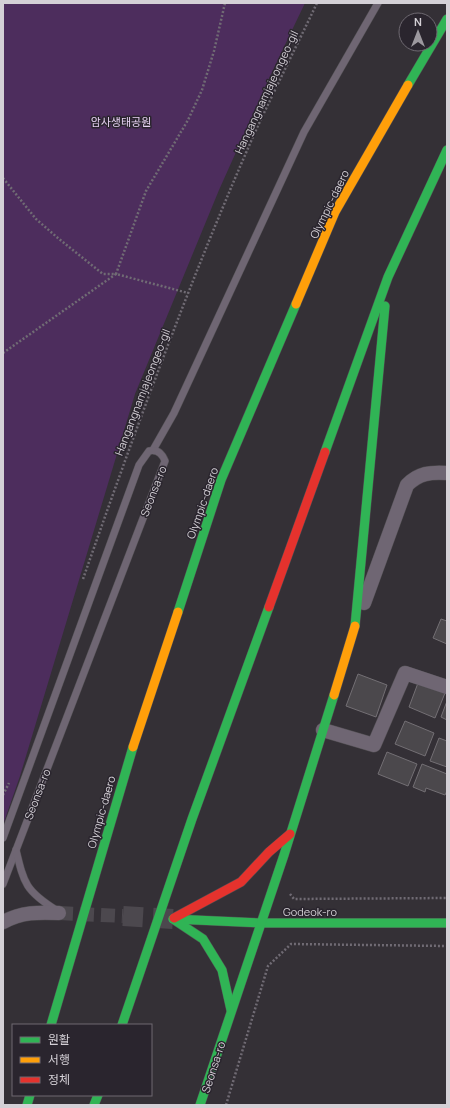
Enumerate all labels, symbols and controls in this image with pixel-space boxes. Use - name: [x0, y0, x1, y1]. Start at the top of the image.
- north arrow: [398, 12, 438, 52]
- text: N: [414, 14, 422, 29]
- street label: Hangangnamjajeongeo-gil: [231, 28, 301, 156]
- park label: 암사생태공원: [91, 114, 151, 129]
- street label: Olympic-daero: [306, 167, 352, 241]
- street label: Hangangnamjajeongeo-gil: [111, 326, 173, 458]
- street label: Seonsa-ro: [136, 463, 170, 518]
- street label: Olympic-daero: [183, 465, 221, 541]
- street label: Seonsa-ro: [20, 766, 54, 821]
- street label: Olympic-daero: [83, 773, 119, 850]
- street label: Godeok-ro: [283, 904, 337, 919]
- legend: [12, 1024, 152, 1096]
- text: 원활: [48, 1031, 70, 1048]
- street label: Seonsa-ro: [198, 1039, 228, 1095]
- text: 서행: [48, 1051, 70, 1068]
- text: 정체: [48, 1071, 70, 1088]

